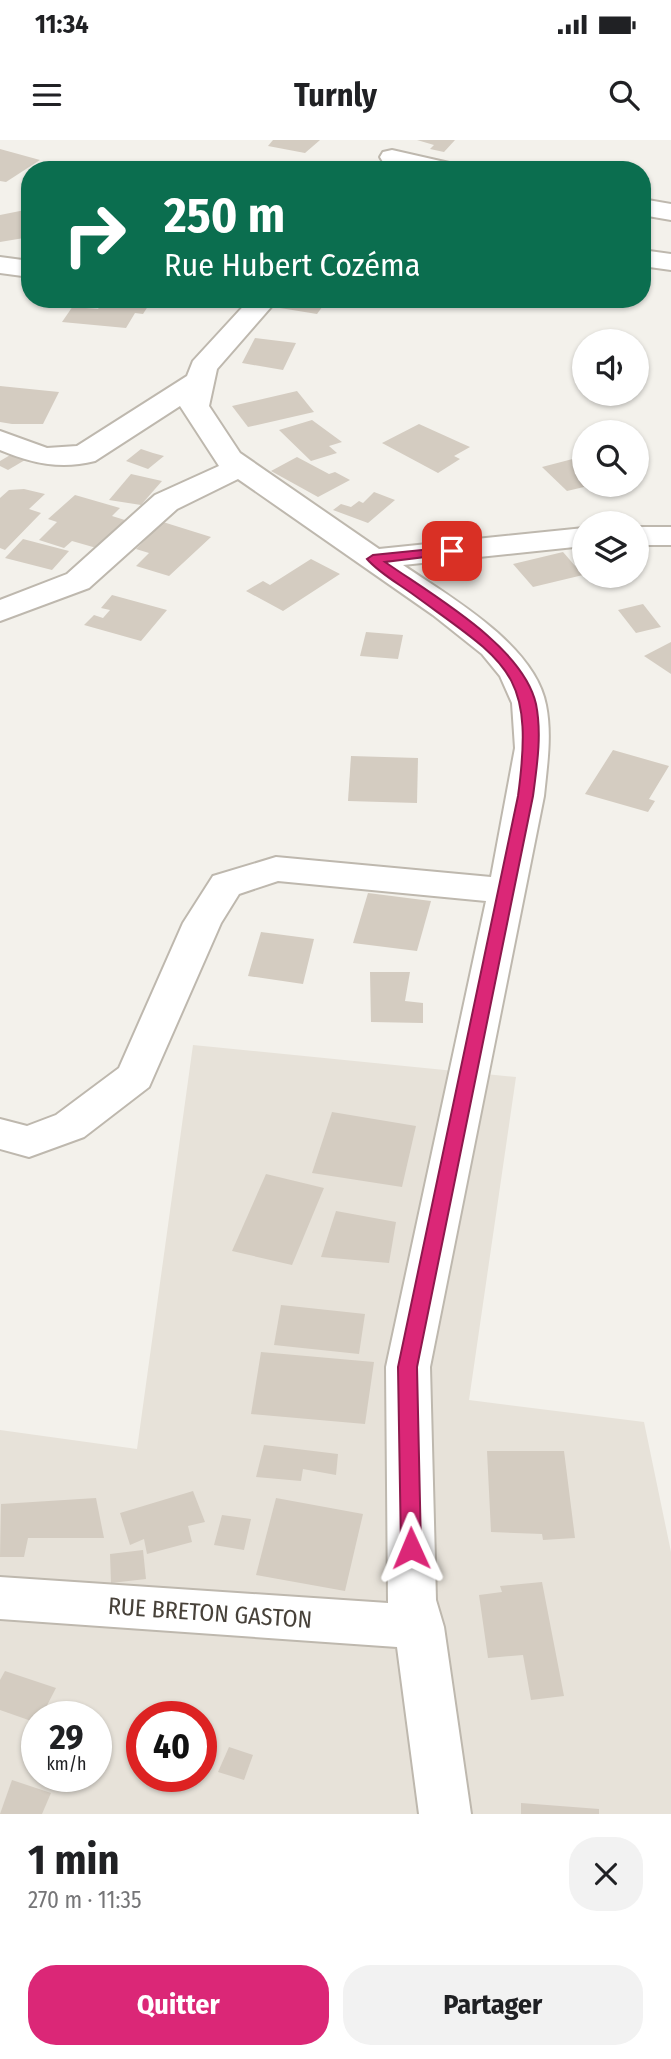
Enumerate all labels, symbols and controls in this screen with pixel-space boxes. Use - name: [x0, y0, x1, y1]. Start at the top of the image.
- text: 11:34: [35, 9, 89, 40]
- icon: menu: [28, 76, 66, 114]
- text: Turnly: [294, 76, 377, 114]
- icon: search: [605, 76, 643, 114]
- text: 250 m: [164, 186, 285, 245]
- icon: right: [49, 189, 140, 280]
- text: Rue Hubert Cozéma: [164, 246, 420, 284]
- map controls: [572, 329, 649, 588]
- button: sound: [572, 329, 649, 406]
- button: search: [572, 420, 649, 497]
- button: layers: [572, 511, 649, 588]
- pin: [422, 521, 482, 581]
- icon: arrive: [433, 532, 471, 570]
- position arrow: [374, 1511, 448, 1585]
- street label: RUE BRETON GASTON: [107, 1592, 313, 1634]
- speed limit sign: 40: [126, 1701, 217, 1792]
- text: 29: [49, 1716, 84, 1758]
- text: km/h: [46, 1753, 87, 1775]
- text: 1 min: [28, 1835, 119, 1885]
- button: close: [569, 1837, 643, 1911]
- text: 270 m · 11:35: [28, 1886, 141, 1914]
- button: Quitter: [28, 1965, 329, 2045]
- button: Partager: [343, 1965, 643, 2045]

